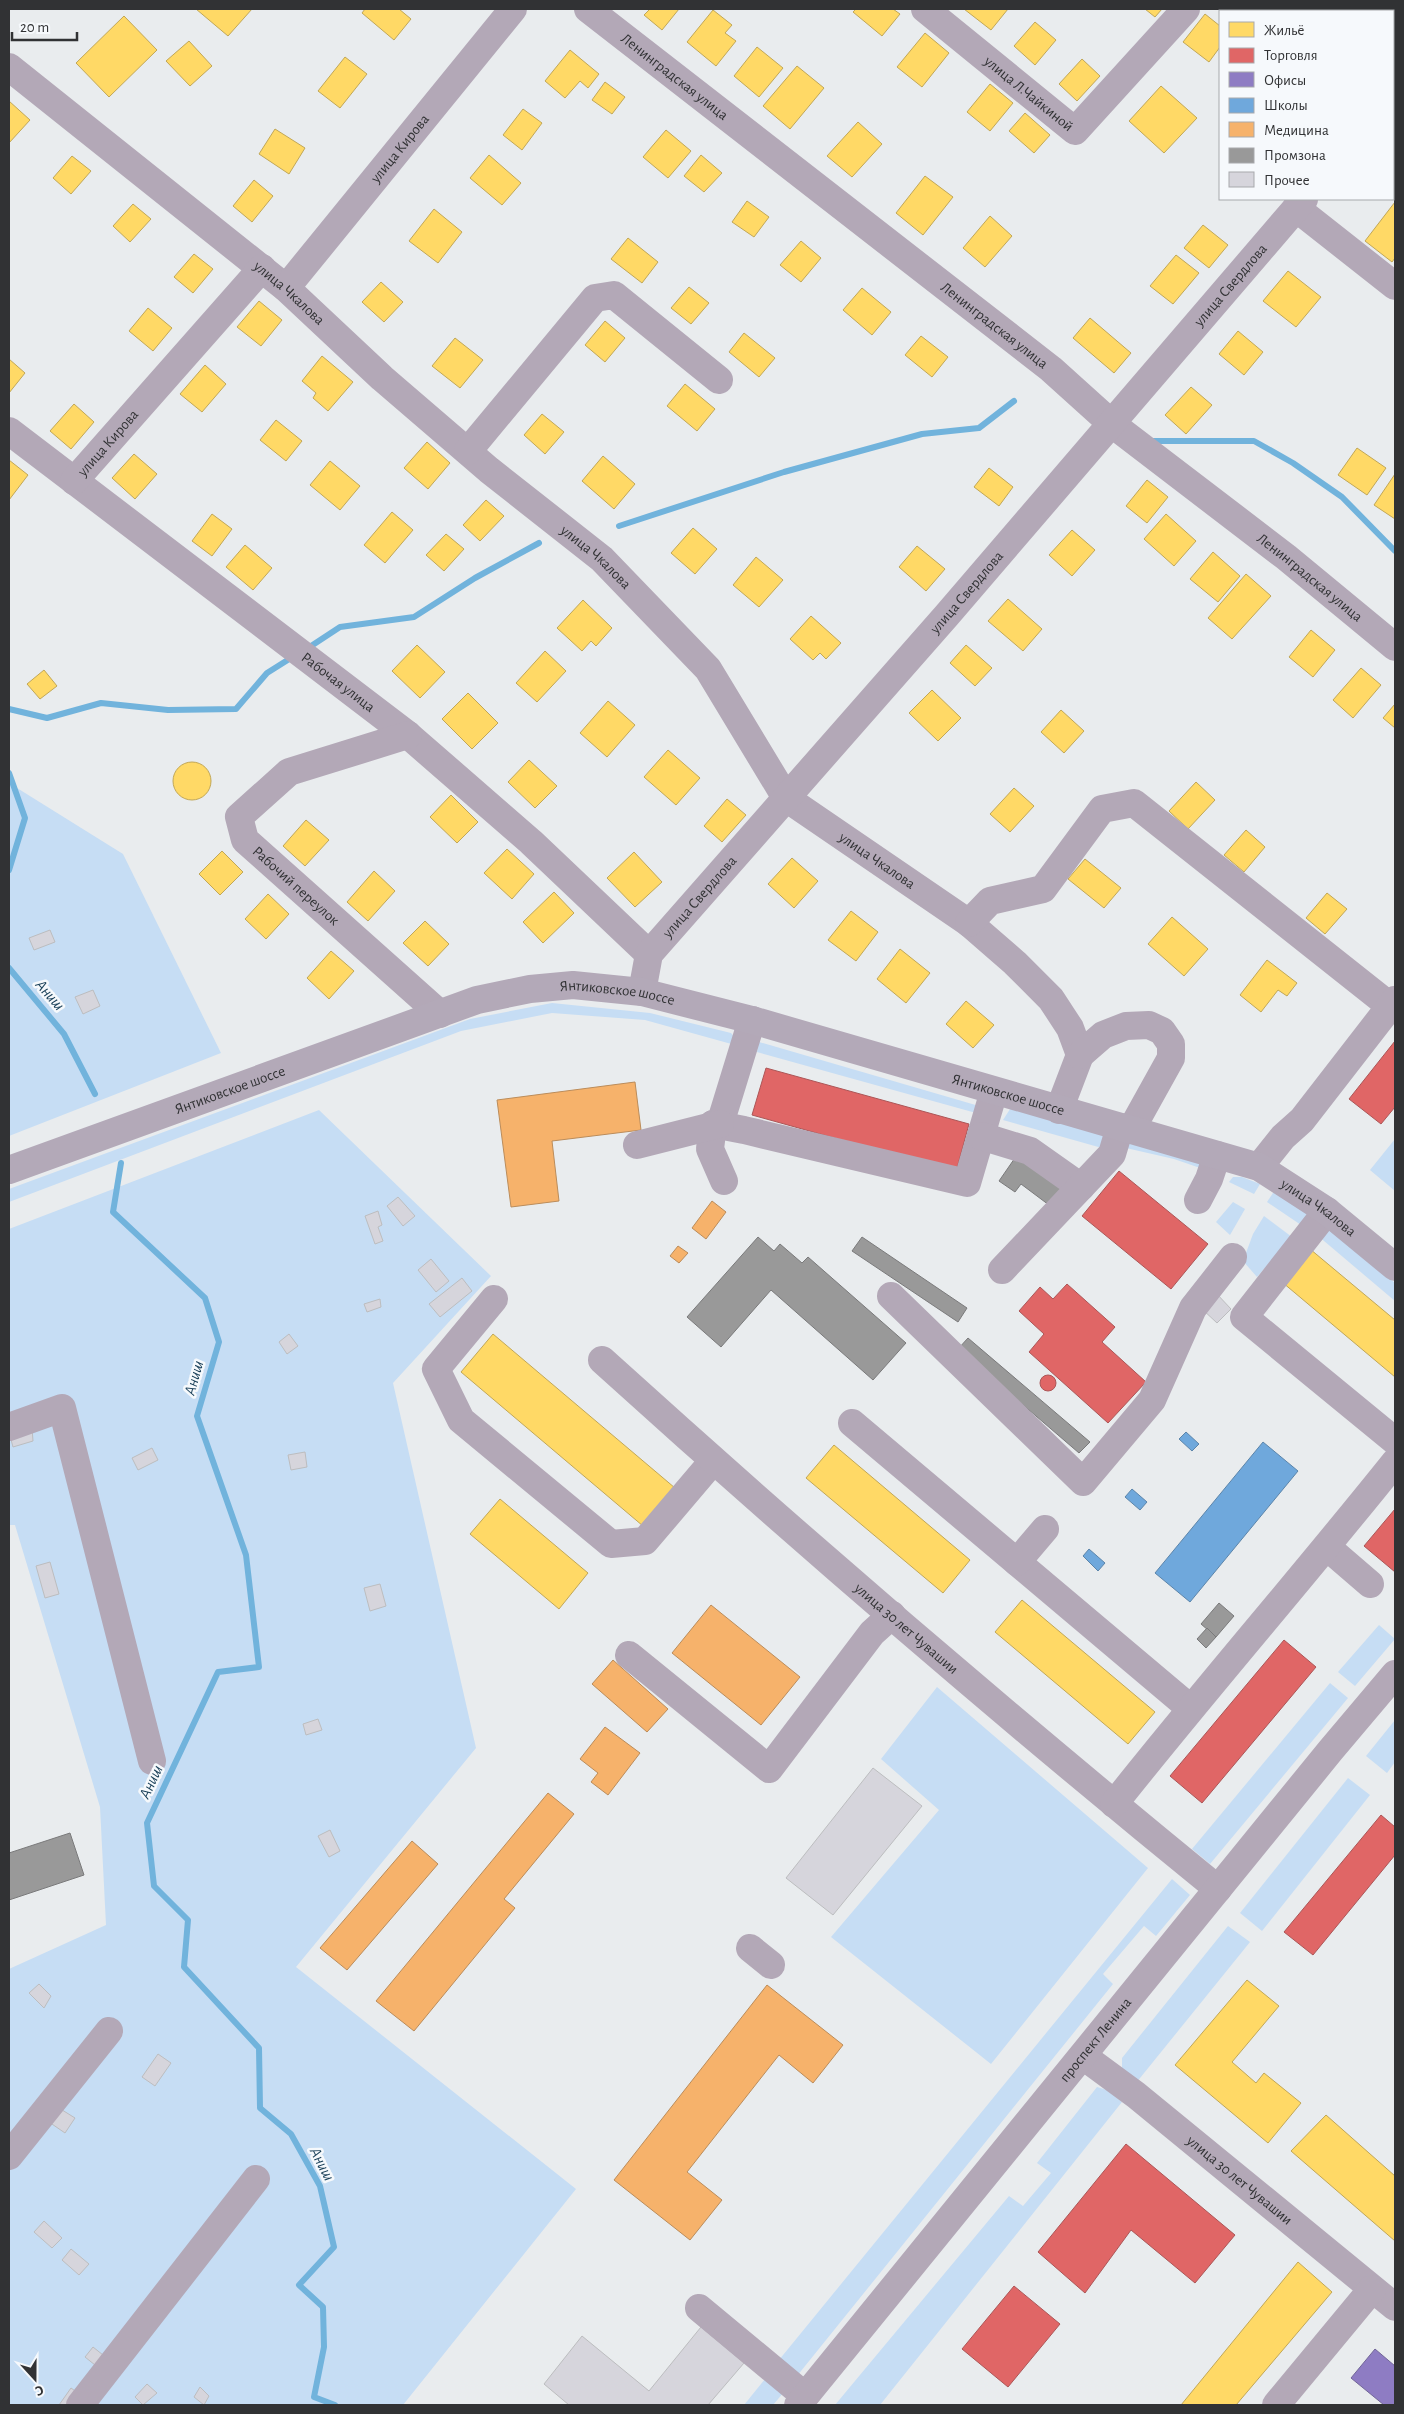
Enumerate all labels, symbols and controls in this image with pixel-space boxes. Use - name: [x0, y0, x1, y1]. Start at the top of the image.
- scale bar: [12, 10, 78, 42]
- legend: [1219, 10, 1394, 200]
- text: 20 m: [20, 20, 49, 35]
- text: Жильё: [1264, 23, 1304, 38]
- street label: Ленинградская улица: [619, 30, 731, 123]
- text: Торговля: [1264, 48, 1318, 63]
- street label: улица Л.Чайкиной: [981, 52, 1076, 134]
- text: Офисы: [1264, 73, 1306, 88]
- text: Школы: [1264, 98, 1308, 113]
- street label: улица Кирова: [367, 111, 432, 186]
- text: Медицина: [1264, 123, 1329, 138]
- text: Промзона: [1264, 148, 1326, 163]
- text: Прочее: [1264, 173, 1310, 188]
- street label: улица Свердлова: [1190, 241, 1270, 330]
- street label: улица Чкалова: [250, 257, 328, 328]
- street label: Ленинградская улица: [938, 279, 1051, 371]
- street label: улица Кирова: [74, 406, 141, 480]
- street label: улица Чкалова: [557, 522, 634, 592]
- street label: Ленинградская улица: [1254, 530, 1366, 624]
- street label: улица Свердлова: [926, 548, 1006, 637]
- street label: Рабочая улица: [299, 649, 378, 715]
- street label: улица Чкалова: [836, 829, 918, 892]
- street label: Рабочий переулок: [250, 843, 342, 928]
- street label: улица Свердлова: [659, 853, 739, 941]
- water label: Аниш: [32, 976, 68, 1014]
- street label: Янтиковское шоссе: [559, 977, 677, 1008]
- street label: Янтиковское шоссе: [173, 1063, 287, 1117]
- street label: Янтиковское шоссе: [950, 1071, 1066, 1118]
- street label: улица Чкалова: [1277, 1175, 1359, 1239]
- water label: Аниш: [181, 1359, 207, 1398]
- street label: улица 30 лет Чувашии: [851, 1579, 961, 1677]
- water label: Аниш: [136, 1763, 166, 1802]
- street label: проспект Ленина: [1056, 1994, 1134, 2085]
- street label: улица 30 лет Чувашии: [1183, 2132, 1295, 2227]
- water label: Аниш: [306, 2144, 337, 2183]
- north arrow: [10, 2354, 60, 2404]
- text: С: [33, 2382, 45, 2398]

